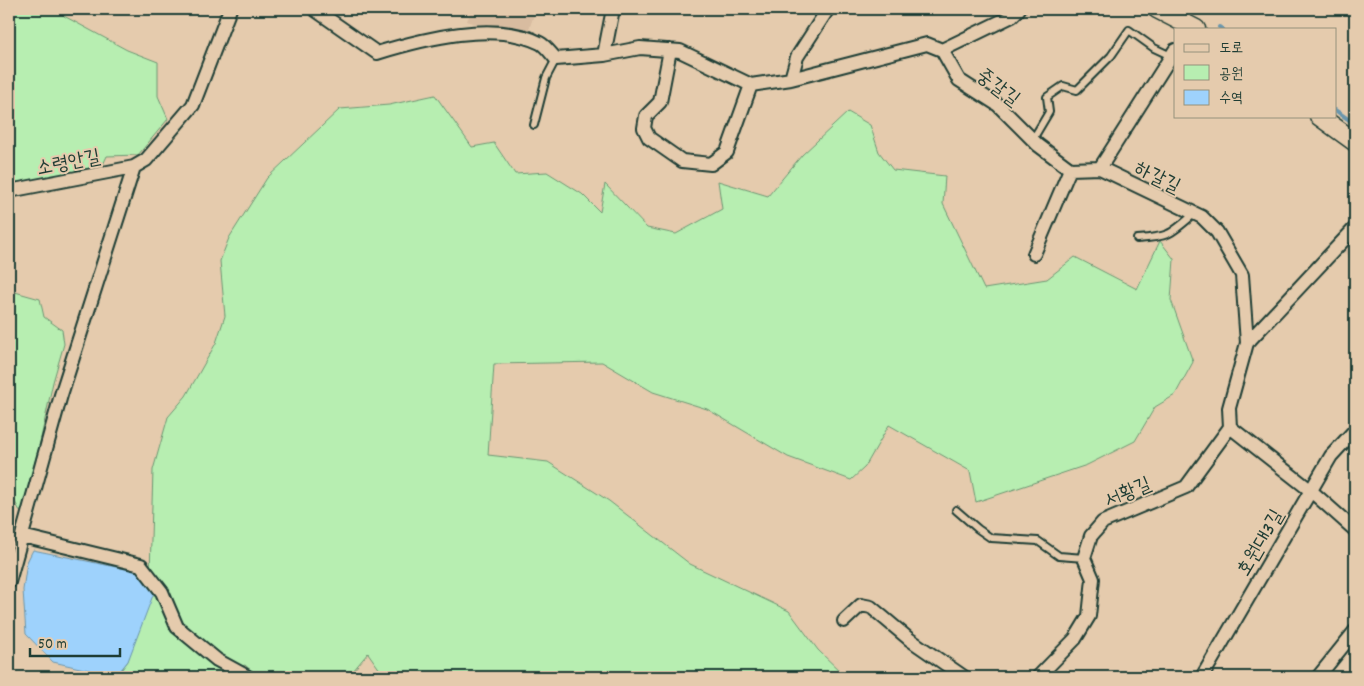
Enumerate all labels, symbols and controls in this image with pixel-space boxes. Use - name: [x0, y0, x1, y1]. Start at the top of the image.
- legend: [1174, 28, 1336, 118]
- text: 도로: [1219, 38, 1243, 60]
- street label: 중갈길: [969, 63, 1025, 114]
- text: 공원: [1219, 64, 1243, 86]
- text: 수역: [1219, 88, 1243, 110]
- street label: 소령안길: [34, 144, 103, 184]
- street label: 하갈길: [1129, 156, 1185, 202]
- street label: 서황길: [1100, 471, 1156, 516]
- street label: 호원대3길: [1231, 505, 1292, 582]
- scale bar: [30, 626, 120, 658]
- text: 50 m: [38, 634, 67, 656]

